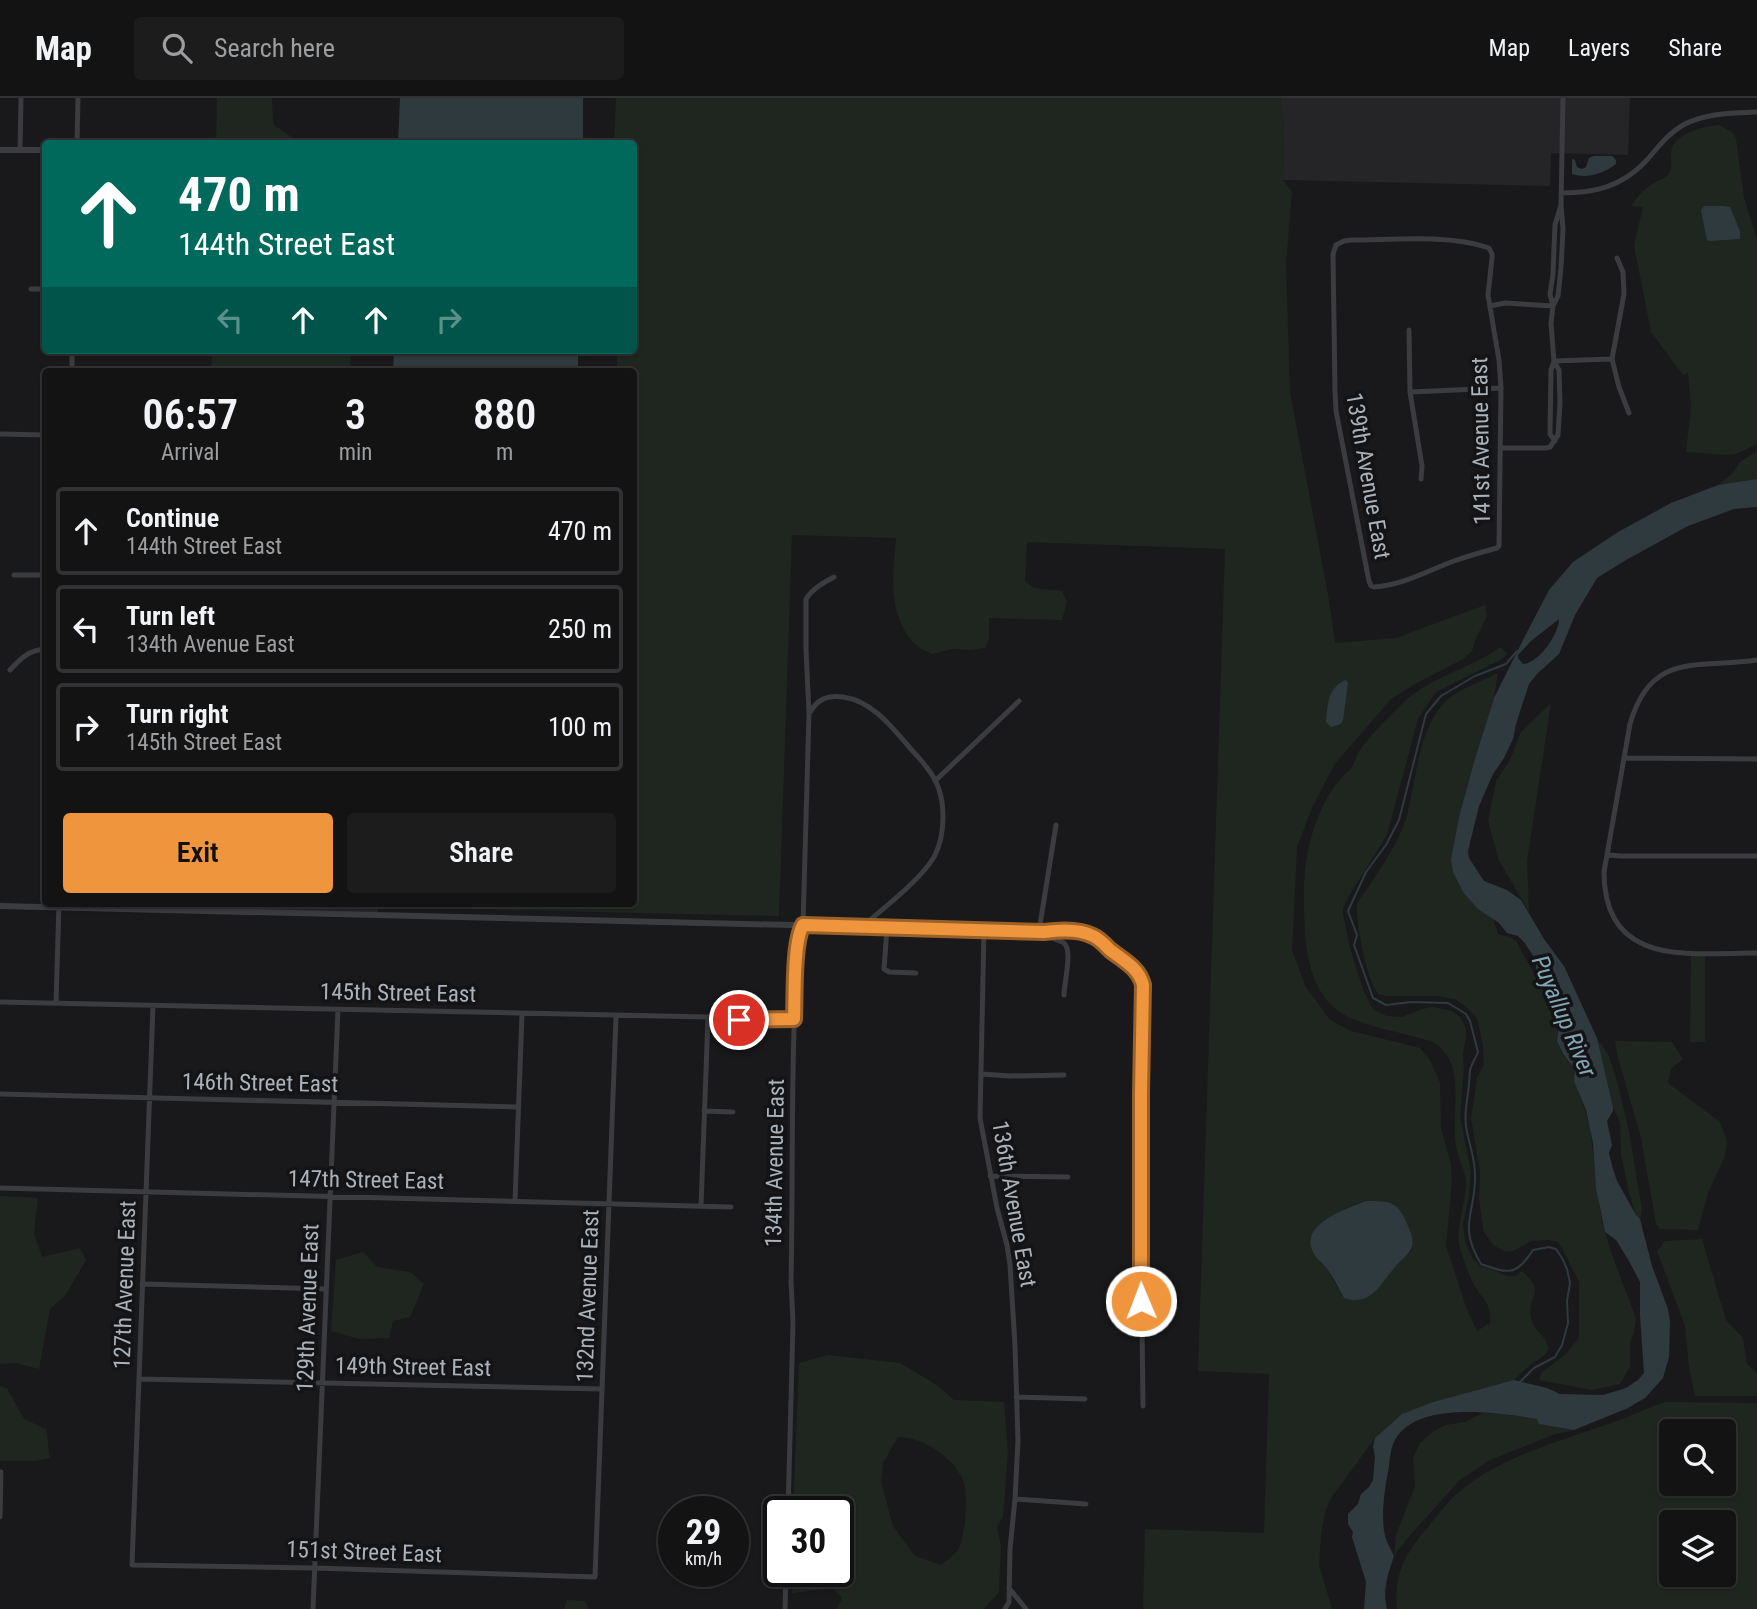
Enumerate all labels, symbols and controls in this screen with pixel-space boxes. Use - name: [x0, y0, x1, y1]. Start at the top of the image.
- search box: [134, 17, 624, 80]
- text: Map: [35, 29, 92, 68]
- icon: search: [158, 29, 196, 67]
- text: Search here: [214, 33, 335, 63]
- text: Map: [1489, 34, 1530, 62]
- text: Layers: [1568, 34, 1630, 62]
- text: Share: [1668, 34, 1722, 62]
- text: 470 m: [178, 166, 300, 223]
- icon: ahead: [63, 168, 154, 259]
- text: 144th Street East: [178, 225, 395, 263]
- icon: left: [211, 301, 249, 339]
- icon: ahead: [284, 301, 322, 339]
- icon: ahead: [357, 301, 395, 339]
- icon: right: [430, 301, 468, 339]
- street label: 141st Avenue East: [1466, 357, 1496, 525]
- text: 06:57: [143, 390, 238, 439]
- text: 3: [345, 390, 366, 439]
- text: 880: [473, 390, 536, 439]
- street label: 139th Avenue East: [1340, 391, 1396, 561]
- text: Arrival: [161, 439, 220, 466]
- text: min: [339, 439, 372, 466]
- text: m: [496, 439, 513, 466]
- text: Continue: [126, 503, 219, 533]
- icon: ahead: [67, 512, 105, 550]
- text: 470 m: [548, 516, 612, 546]
- text: 144th Street East: [126, 533, 282, 560]
- text: Turn left: [126, 601, 215, 631]
- icon: left: [67, 610, 105, 648]
- text: 250 m: [548, 614, 612, 644]
- text: 134th Avenue East: [126, 631, 295, 658]
- text: Turn right: [126, 699, 228, 729]
- icon: right: [67, 708, 105, 746]
- text: 100 m: [548, 712, 612, 742]
- text: 145th Street East: [126, 729, 282, 756]
- button: Exit: [63, 813, 333, 893]
- button: Share: [347, 813, 616, 893]
- water label: Puyallup River: [1526, 951, 1602, 1082]
- street label: 145th Street East: [320, 978, 476, 1008]
- pin: [709, 990, 769, 1050]
- icon: arrive: [720, 1001, 758, 1039]
- street label: 146th Street East: [182, 1068, 338, 1098]
- street label: 134th Avenue East: [760, 1079, 790, 1247]
- street label: 136th Avenue East: [986, 1119, 1042, 1289]
- street label: 147th Street East: [288, 1165, 444, 1195]
- street label: 127th Avenue East: [109, 1200, 141, 1370]
- street label: 132nd Avenue East: [571, 1209, 605, 1383]
- street label: 129th Avenue East: [292, 1223, 324, 1393]
- position arrow: [1104, 1264, 1178, 1338]
- street label: 149th Street East: [335, 1352, 491, 1382]
- map controls: [1659, 1419, 1736, 1587]
- button: search: [1659, 1419, 1736, 1496]
- speed limit sign: 30: [763, 1496, 854, 1587]
- button: layers: [1659, 1510, 1736, 1587]
- text: 29: [686, 1512, 721, 1553]
- street label: 151st Street East: [286, 1536, 442, 1568]
- text: km/h: [685, 1548, 722, 1569]

